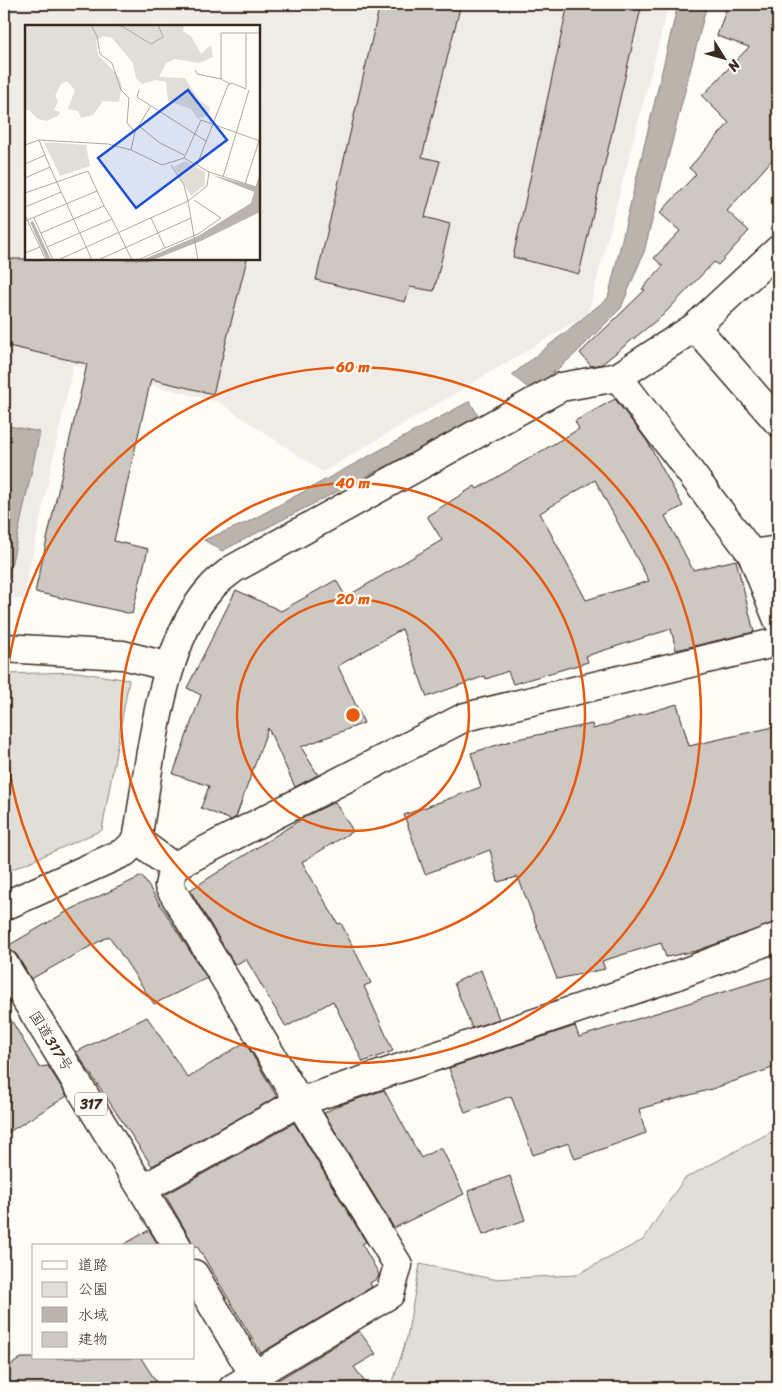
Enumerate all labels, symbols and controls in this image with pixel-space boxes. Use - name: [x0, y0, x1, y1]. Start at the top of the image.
- inset map: [25, 25, 260, 260]
- north arrow: [700, 32, 750, 82]
- text: N: [721, 53, 747, 77]
- text: 60 m: [335, 354, 370, 380]
- text: 40 m: [335, 470, 371, 496]
- text: 20 m: [335, 586, 370, 612]
- centre of rings: [344, 706, 362, 724]
- street label: 国道317号: [22, 1005, 80, 1077]
- road number: 317: [75, 1092, 107, 1116]
- legend: [32, 1244, 195, 1360]
- text: 道路: [78, 1252, 108, 1278]
- text: 公園: [78, 1276, 108, 1302]
- text: 水域: [78, 1302, 108, 1328]
- text: 建物: [78, 1326, 108, 1352]

